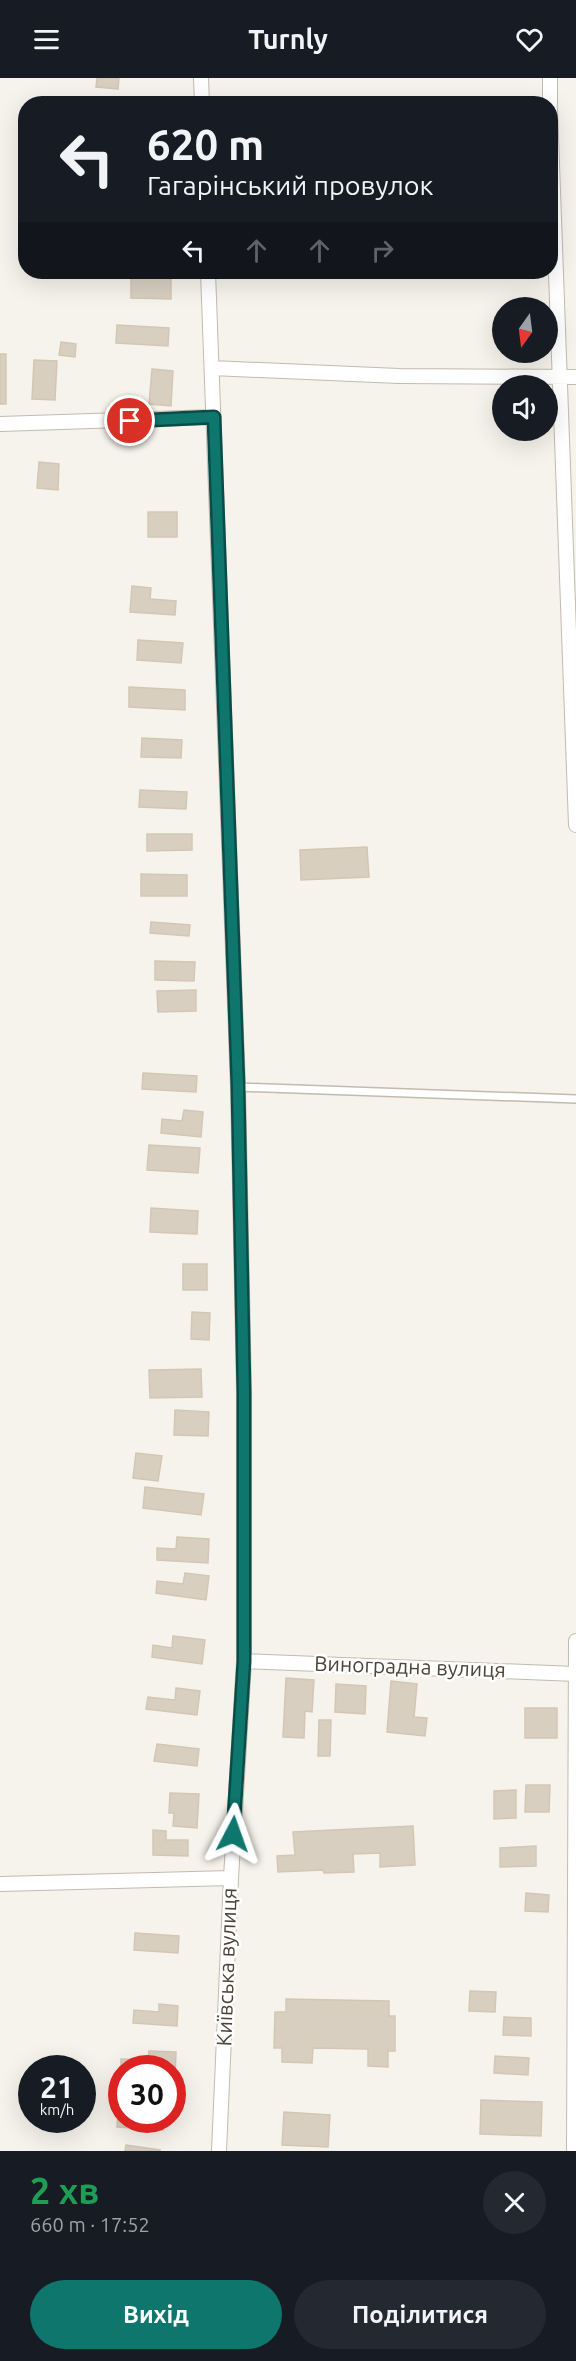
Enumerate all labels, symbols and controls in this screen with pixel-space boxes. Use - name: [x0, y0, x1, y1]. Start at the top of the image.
- icon: menu: [30, 23, 63, 56]
- icon: heart: [513, 23, 546, 56]
- text: Turnly: [248, 24, 328, 54]
- icon: left: [48, 120, 126, 198]
- text: 620 m: [147, 121, 264, 168]
- text: Гагарінський провулок: [147, 170, 434, 200]
- icon: left: [177, 234, 210, 267]
- icon: ahead: [240, 234, 273, 267]
- icon: ahead: [303, 234, 336, 267]
- icon: right: [366, 234, 399, 267]
- north arrow: [492, 297, 558, 363]
- map controls: [492, 297, 558, 441]
- button: sound: [492, 375, 558, 441]
- pin: [104, 395, 155, 446]
- icon: arrive: [113, 404, 146, 437]
- street label: Виноградна вулиця: [314, 1651, 506, 1681]
- position arrow: [201, 1802, 265, 1866]
- street label: Київська вулиця: [211, 1887, 241, 2047]
- speed limit sign: 30: [108, 2055, 186, 2133]
- text: 21: [40, 2070, 74, 2104]
- text: km/h: [40, 2101, 74, 2118]
- text: 2 хв: [30, 2170, 99, 2211]
- button: close: [483, 2171, 546, 2234]
- text: 660 m · 17:52: [30, 2213, 150, 2236]
- button: Вихід: [30, 2280, 282, 2349]
- button: Поділитися: [294, 2280, 546, 2349]

